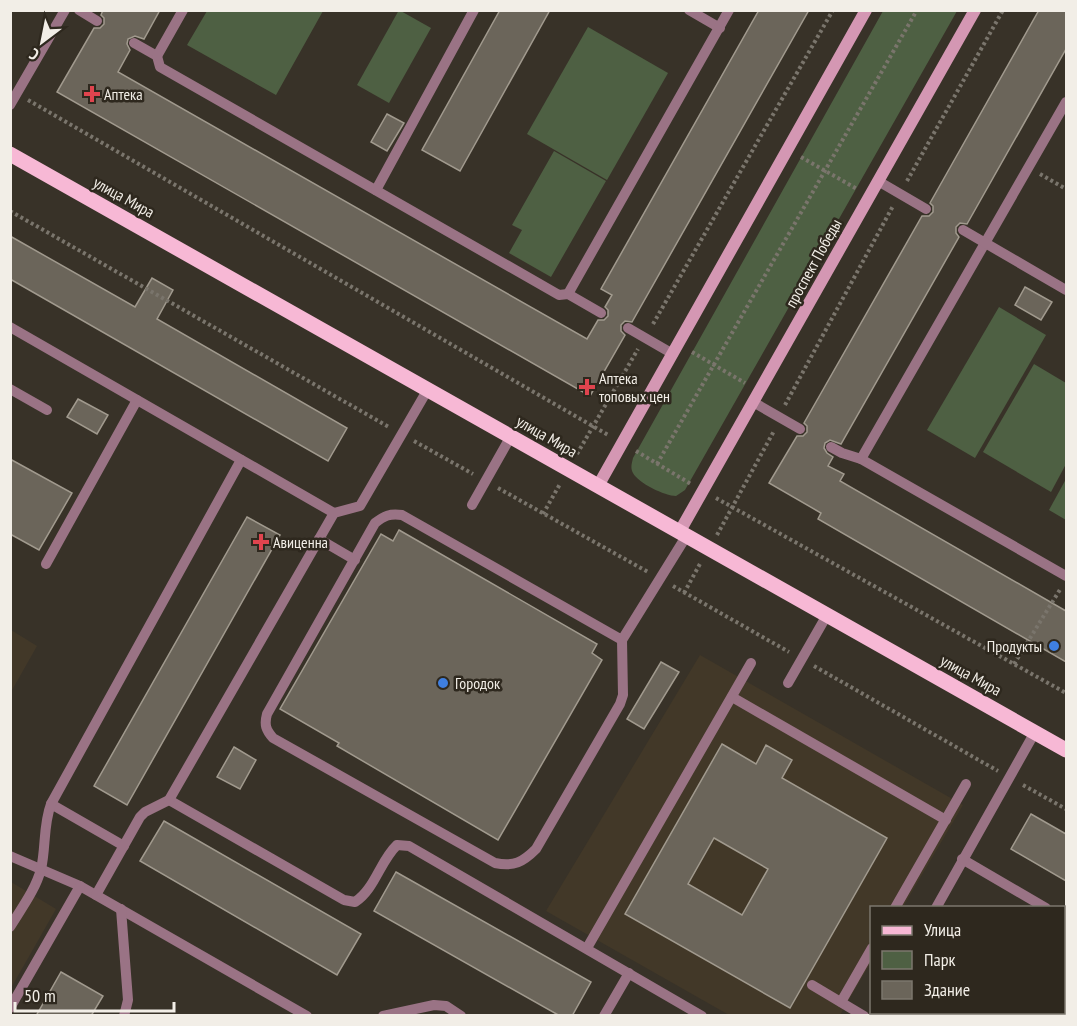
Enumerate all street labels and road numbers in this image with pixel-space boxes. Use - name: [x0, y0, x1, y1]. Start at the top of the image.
- street label: улица Мира: [90, 172, 158, 222]
- street label: проспект Победы: [780, 215, 846, 311]
- street label: улица Мира: [513, 411, 581, 461]
- street label: улица Мира: [937, 650, 1005, 700]

